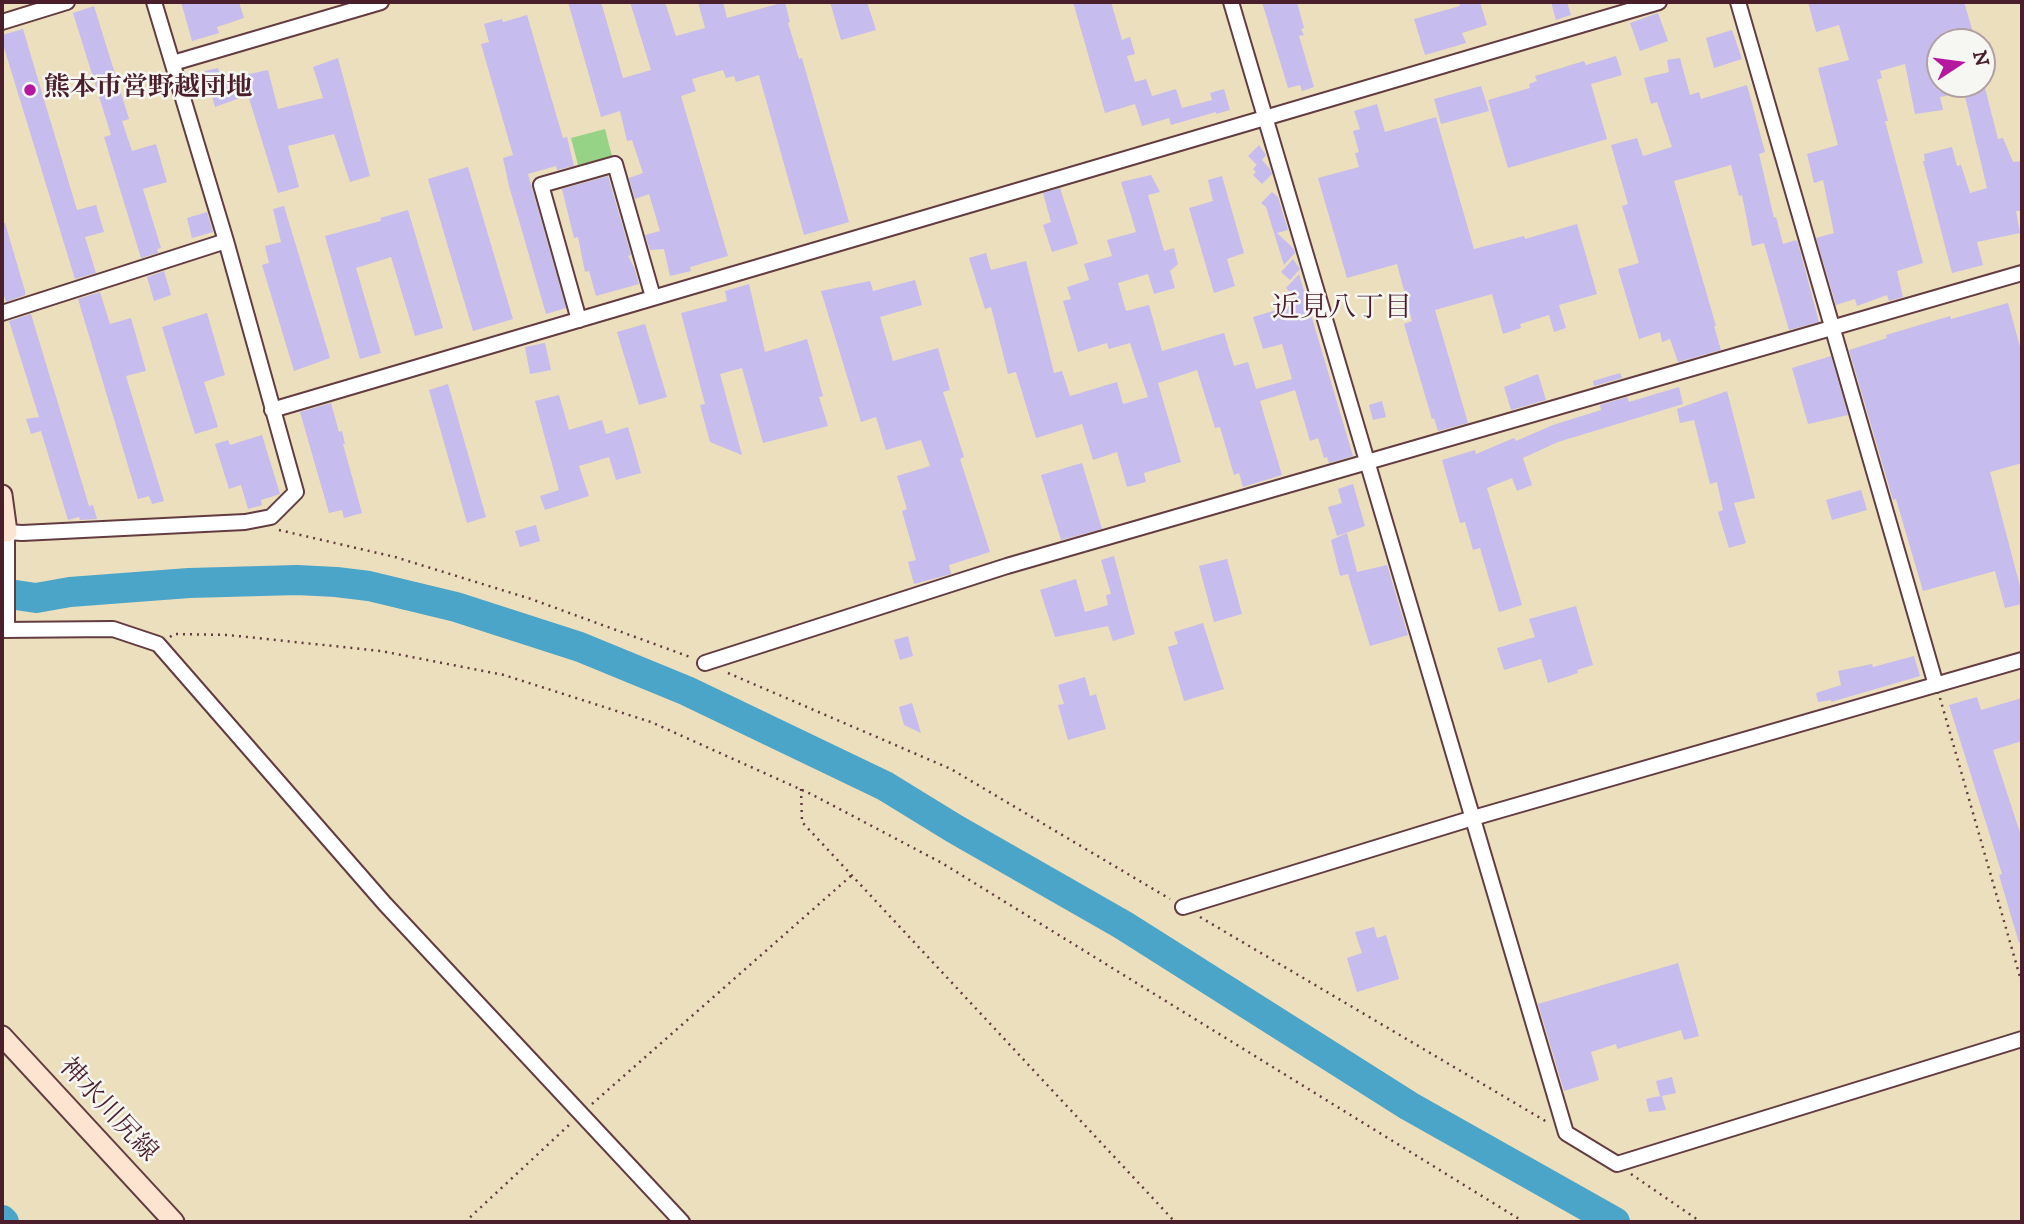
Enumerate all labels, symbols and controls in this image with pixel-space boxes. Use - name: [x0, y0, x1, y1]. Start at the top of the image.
- north arrow: [1926, 28, 1996, 98]
- text: N: [1967, 48, 1993, 69]
- place label: 熊本市営野越団地: [44, 74, 252, 106]
- marker: 熊本市営野越団地: [22, 82, 38, 98]
- district label: 近見八丁目: [1272, 293, 1412, 327]
- street label: 神水川尻線: [51, 1053, 163, 1169]

